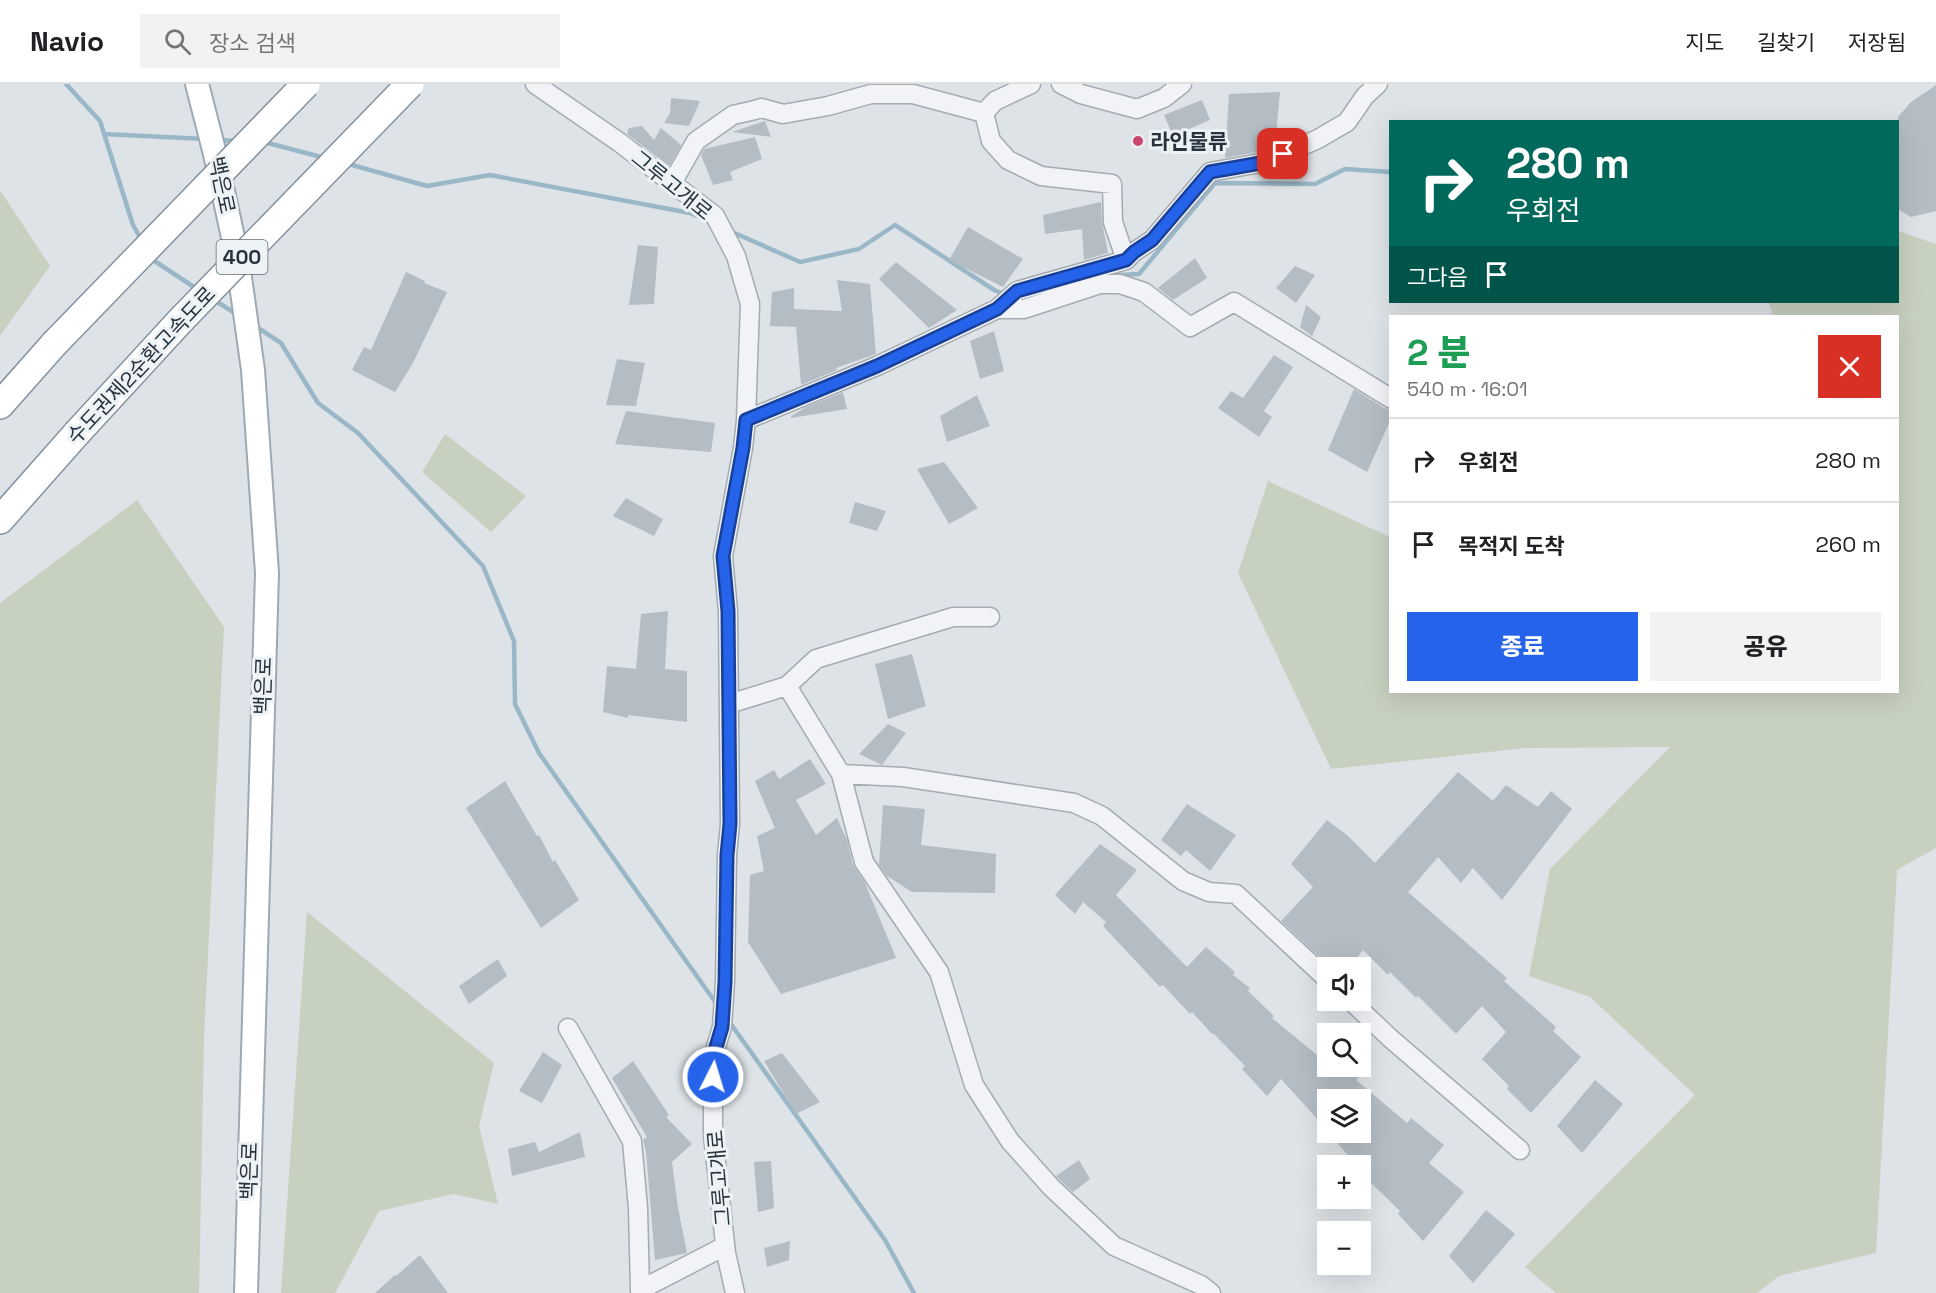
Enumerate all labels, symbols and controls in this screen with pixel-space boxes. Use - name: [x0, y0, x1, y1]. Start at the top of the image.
- search box: [140, 14, 560, 68]
- text: Navio: [30, 23, 104, 59]
- icon: search: [161, 25, 194, 58]
- text: 장소 검색: [209, 29, 296, 57]
- text: 지도: [1685, 29, 1724, 56]
- text: 길찾기: [1757, 29, 1815, 56]
- text: 저장됨: [1848, 29, 1906, 56]
- place label: 라인물류: [1150, 128, 1227, 155]
- pin: [1257, 128, 1308, 179]
- marker: 라인물류: [1131, 134, 1145, 148]
- icon: arrive: [1266, 137, 1299, 170]
- text: 280 m: [1506, 137, 1630, 190]
- street label: 그루고개로: [626, 144, 718, 226]
- icon: right: [1407, 144, 1485, 222]
- street label: 백은로: [203, 154, 241, 216]
- text: 우회전: [1506, 193, 1581, 228]
- road number: 400: [216, 240, 268, 274]
- icon: arrive: [1480, 258, 1513, 291]
- text: 그다음: [1407, 263, 1468, 291]
- street label: 수도권제2순환고속도로: [61, 281, 221, 449]
- text: 2 분: [1407, 330, 1471, 376]
- button: close: [1818, 335, 1881, 398]
- text: 540 m · 16:01: [1407, 376, 1528, 402]
- icon: right: [1407, 444, 1440, 477]
- text: 280 m: [1815, 446, 1881, 474]
- text: 우회전: [1458, 448, 1519, 476]
- icon: arrive: [1407, 528, 1440, 561]
- text: 260 m: [1816, 530, 1881, 558]
- text: 목적지 도착: [1458, 532, 1565, 560]
- button: 종료: [1407, 612, 1638, 681]
- button: 공유: [1650, 612, 1881, 681]
- street label: 백은로: [248, 657, 278, 715]
- map controls: [1317, 957, 1371, 1275]
- button: sound: [1317, 957, 1371, 1011]
- button: search: [1317, 1023, 1371, 1077]
- position arrow: [681, 1045, 745, 1109]
- button: layers: [1317, 1089, 1371, 1143]
- street label: 그루고개로: [701, 1129, 737, 1227]
- street label: 백은로: [234, 1142, 264, 1200]
- button: +: [1317, 1155, 1371, 1209]
- button: −: [1317, 1221, 1371, 1275]

